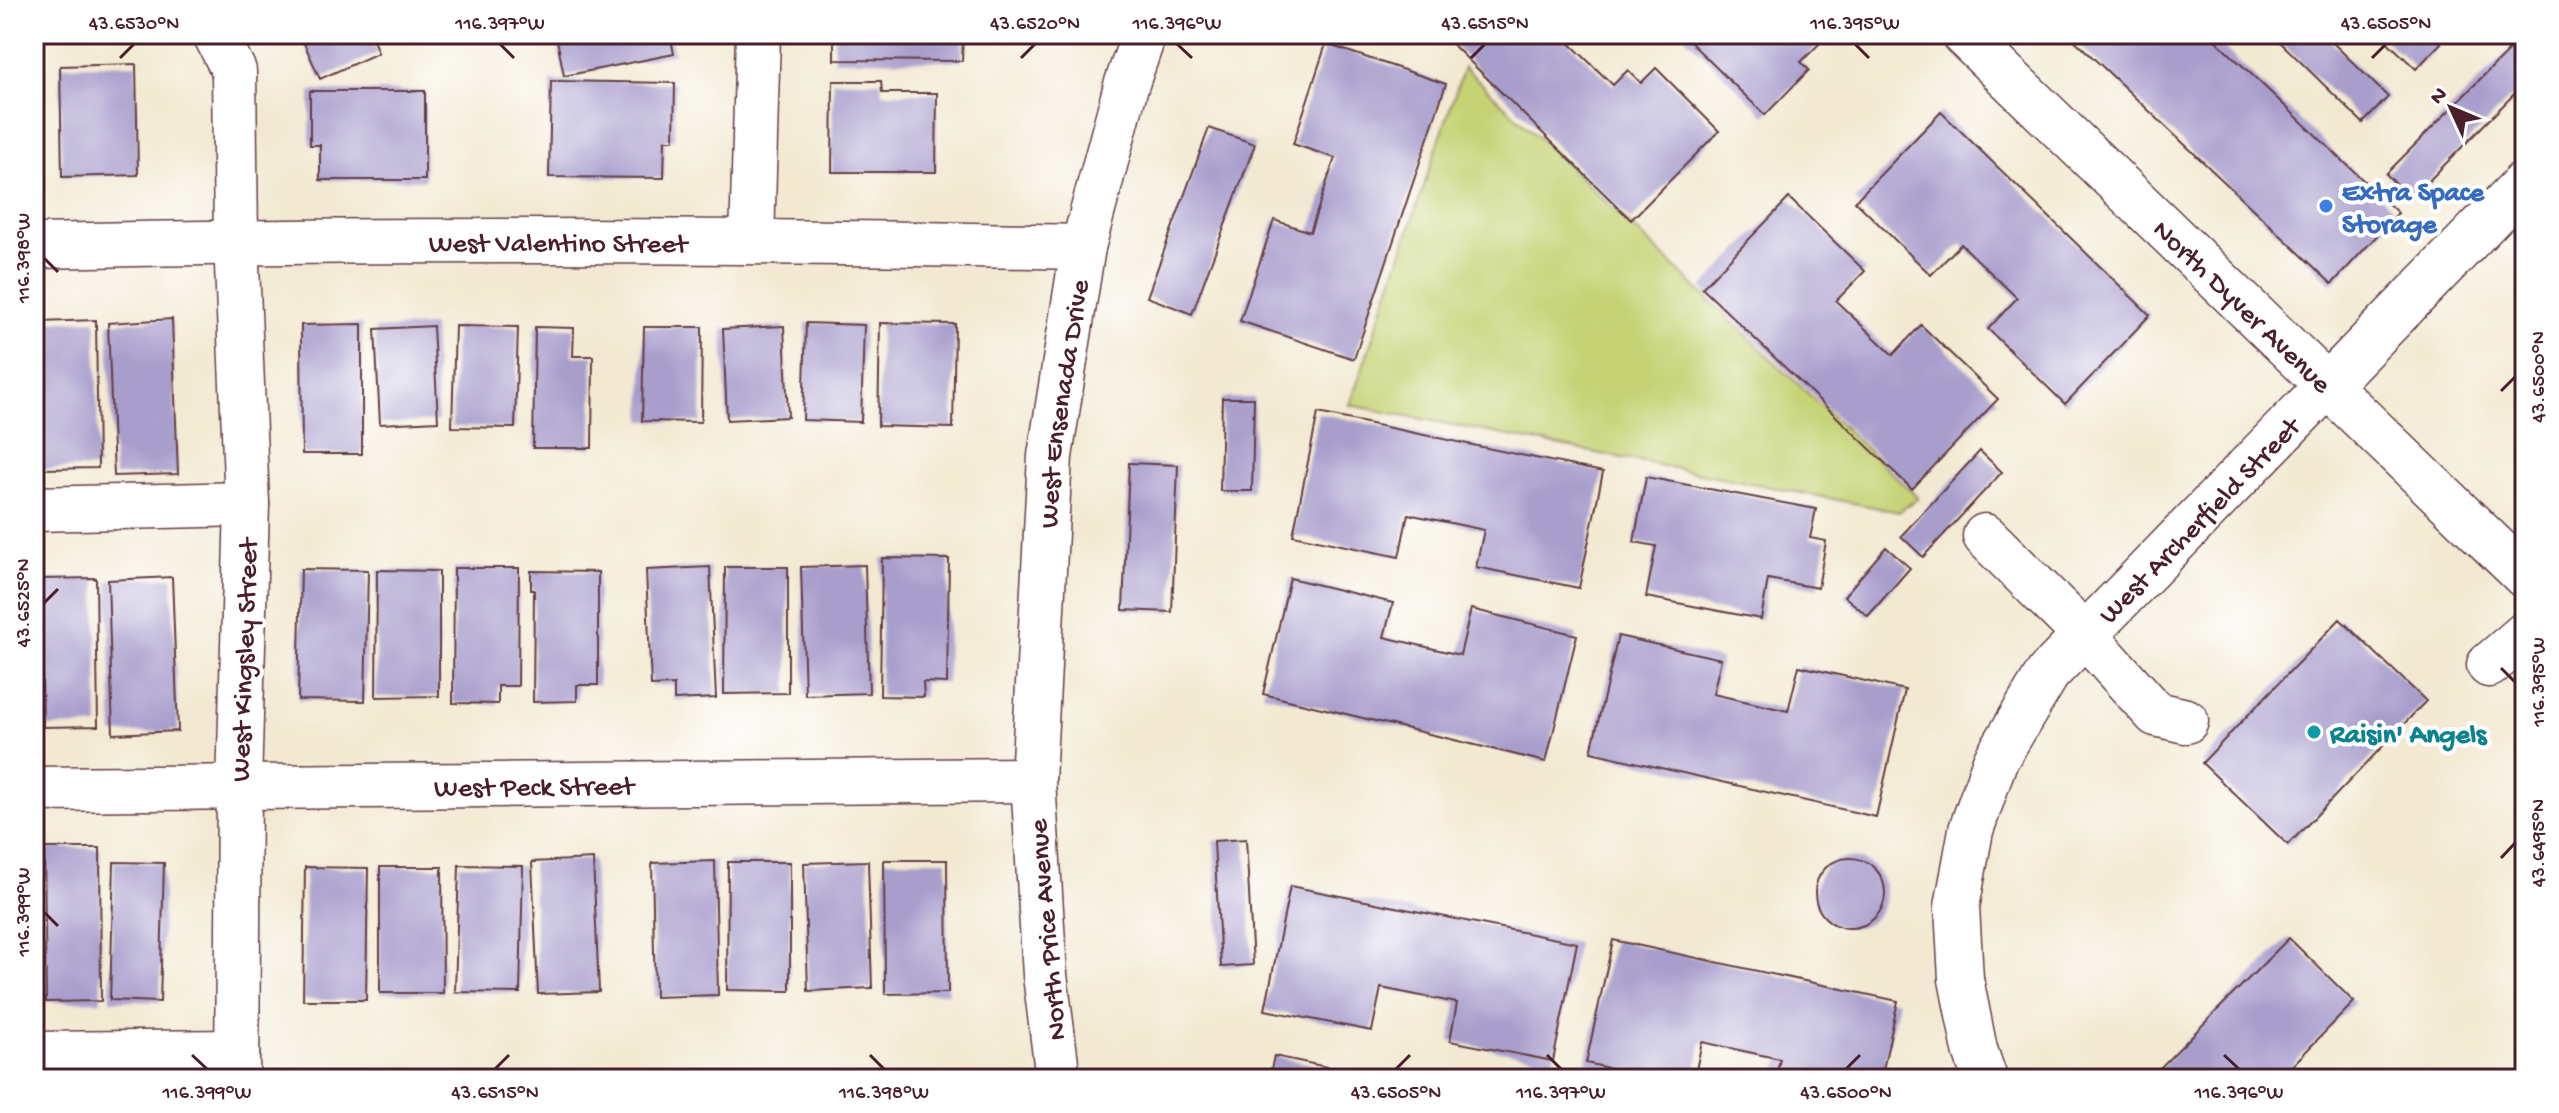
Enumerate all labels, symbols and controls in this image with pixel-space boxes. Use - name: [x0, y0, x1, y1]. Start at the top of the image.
- text: 43.6530°N: [89, 14, 179, 37]
- text: 116.397°W: [454, 14, 545, 37]
- text: 43.6520°N: [990, 14, 1080, 37]
- text: 116.396°W: [1131, 14, 1222, 37]
- text: 43.6515°N: [1441, 14, 1529, 37]
- text: 116.395°W: [1809, 14, 1900, 37]
- text: 43.6505°N: [2341, 14, 2431, 37]
- north arrow: [2411, 68, 2491, 148]
- text: N: [2425, 83, 2454, 111]
- place label: Extra Space Storage: [2342, 178, 2486, 243]
- marker: Extra Space Storage: [2317, 197, 2335, 215]
- text: 116.398°W: [14, 213, 37, 304]
- street label: North Dyver Avenue: [2144, 214, 2337, 402]
- street label: West Valentino Street: [429, 229, 690, 262]
- street label: West Ensenada Drive: [1034, 277, 1099, 529]
- text: 43.6500°N: [2529, 331, 2552, 423]
- street label: West Archerfield Street: [2093, 410, 2310, 632]
- street label: West Kingsley Street: [226, 535, 267, 782]
- text: 43.6525°N: [14, 558, 37, 648]
- text: 116.395°W: [2529, 637, 2552, 728]
- place label: Raisin' Angels: [2329, 720, 2488, 753]
- marker: Raisin' Angels: [2305, 723, 2323, 741]
- street label: West Peck Street: [434, 772, 637, 806]
- text: 43.6495°N: [2529, 799, 2552, 887]
- street label: North Price Avenue: [1023, 817, 1076, 1042]
- text: 116.399°W: [14, 868, 37, 958]
- text: 116.399°W: [162, 1083, 252, 1106]
- text: 43.6515°N: [451, 1083, 539, 1106]
- text: 116.398°W: [838, 1083, 929, 1106]
- text: 43.6505°N: [1351, 1083, 1441, 1106]
- text: 116.397°W: [1515, 1083, 1606, 1106]
- text: 43.6500°N: [1800, 1083, 1892, 1106]
- text: 116.396°W: [2193, 1083, 2284, 1106]

